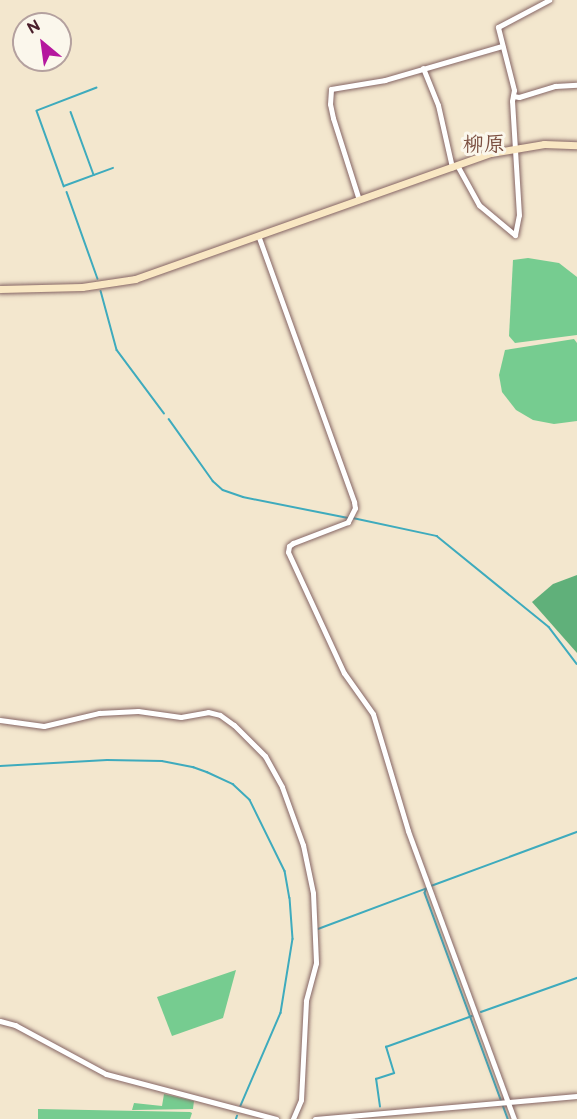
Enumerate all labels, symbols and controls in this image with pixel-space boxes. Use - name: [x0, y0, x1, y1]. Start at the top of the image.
- north arrow: [12, 12, 72, 72]
- text: N: [24, 16, 44, 39]
- district label: 柳原: [463, 132, 505, 158]

